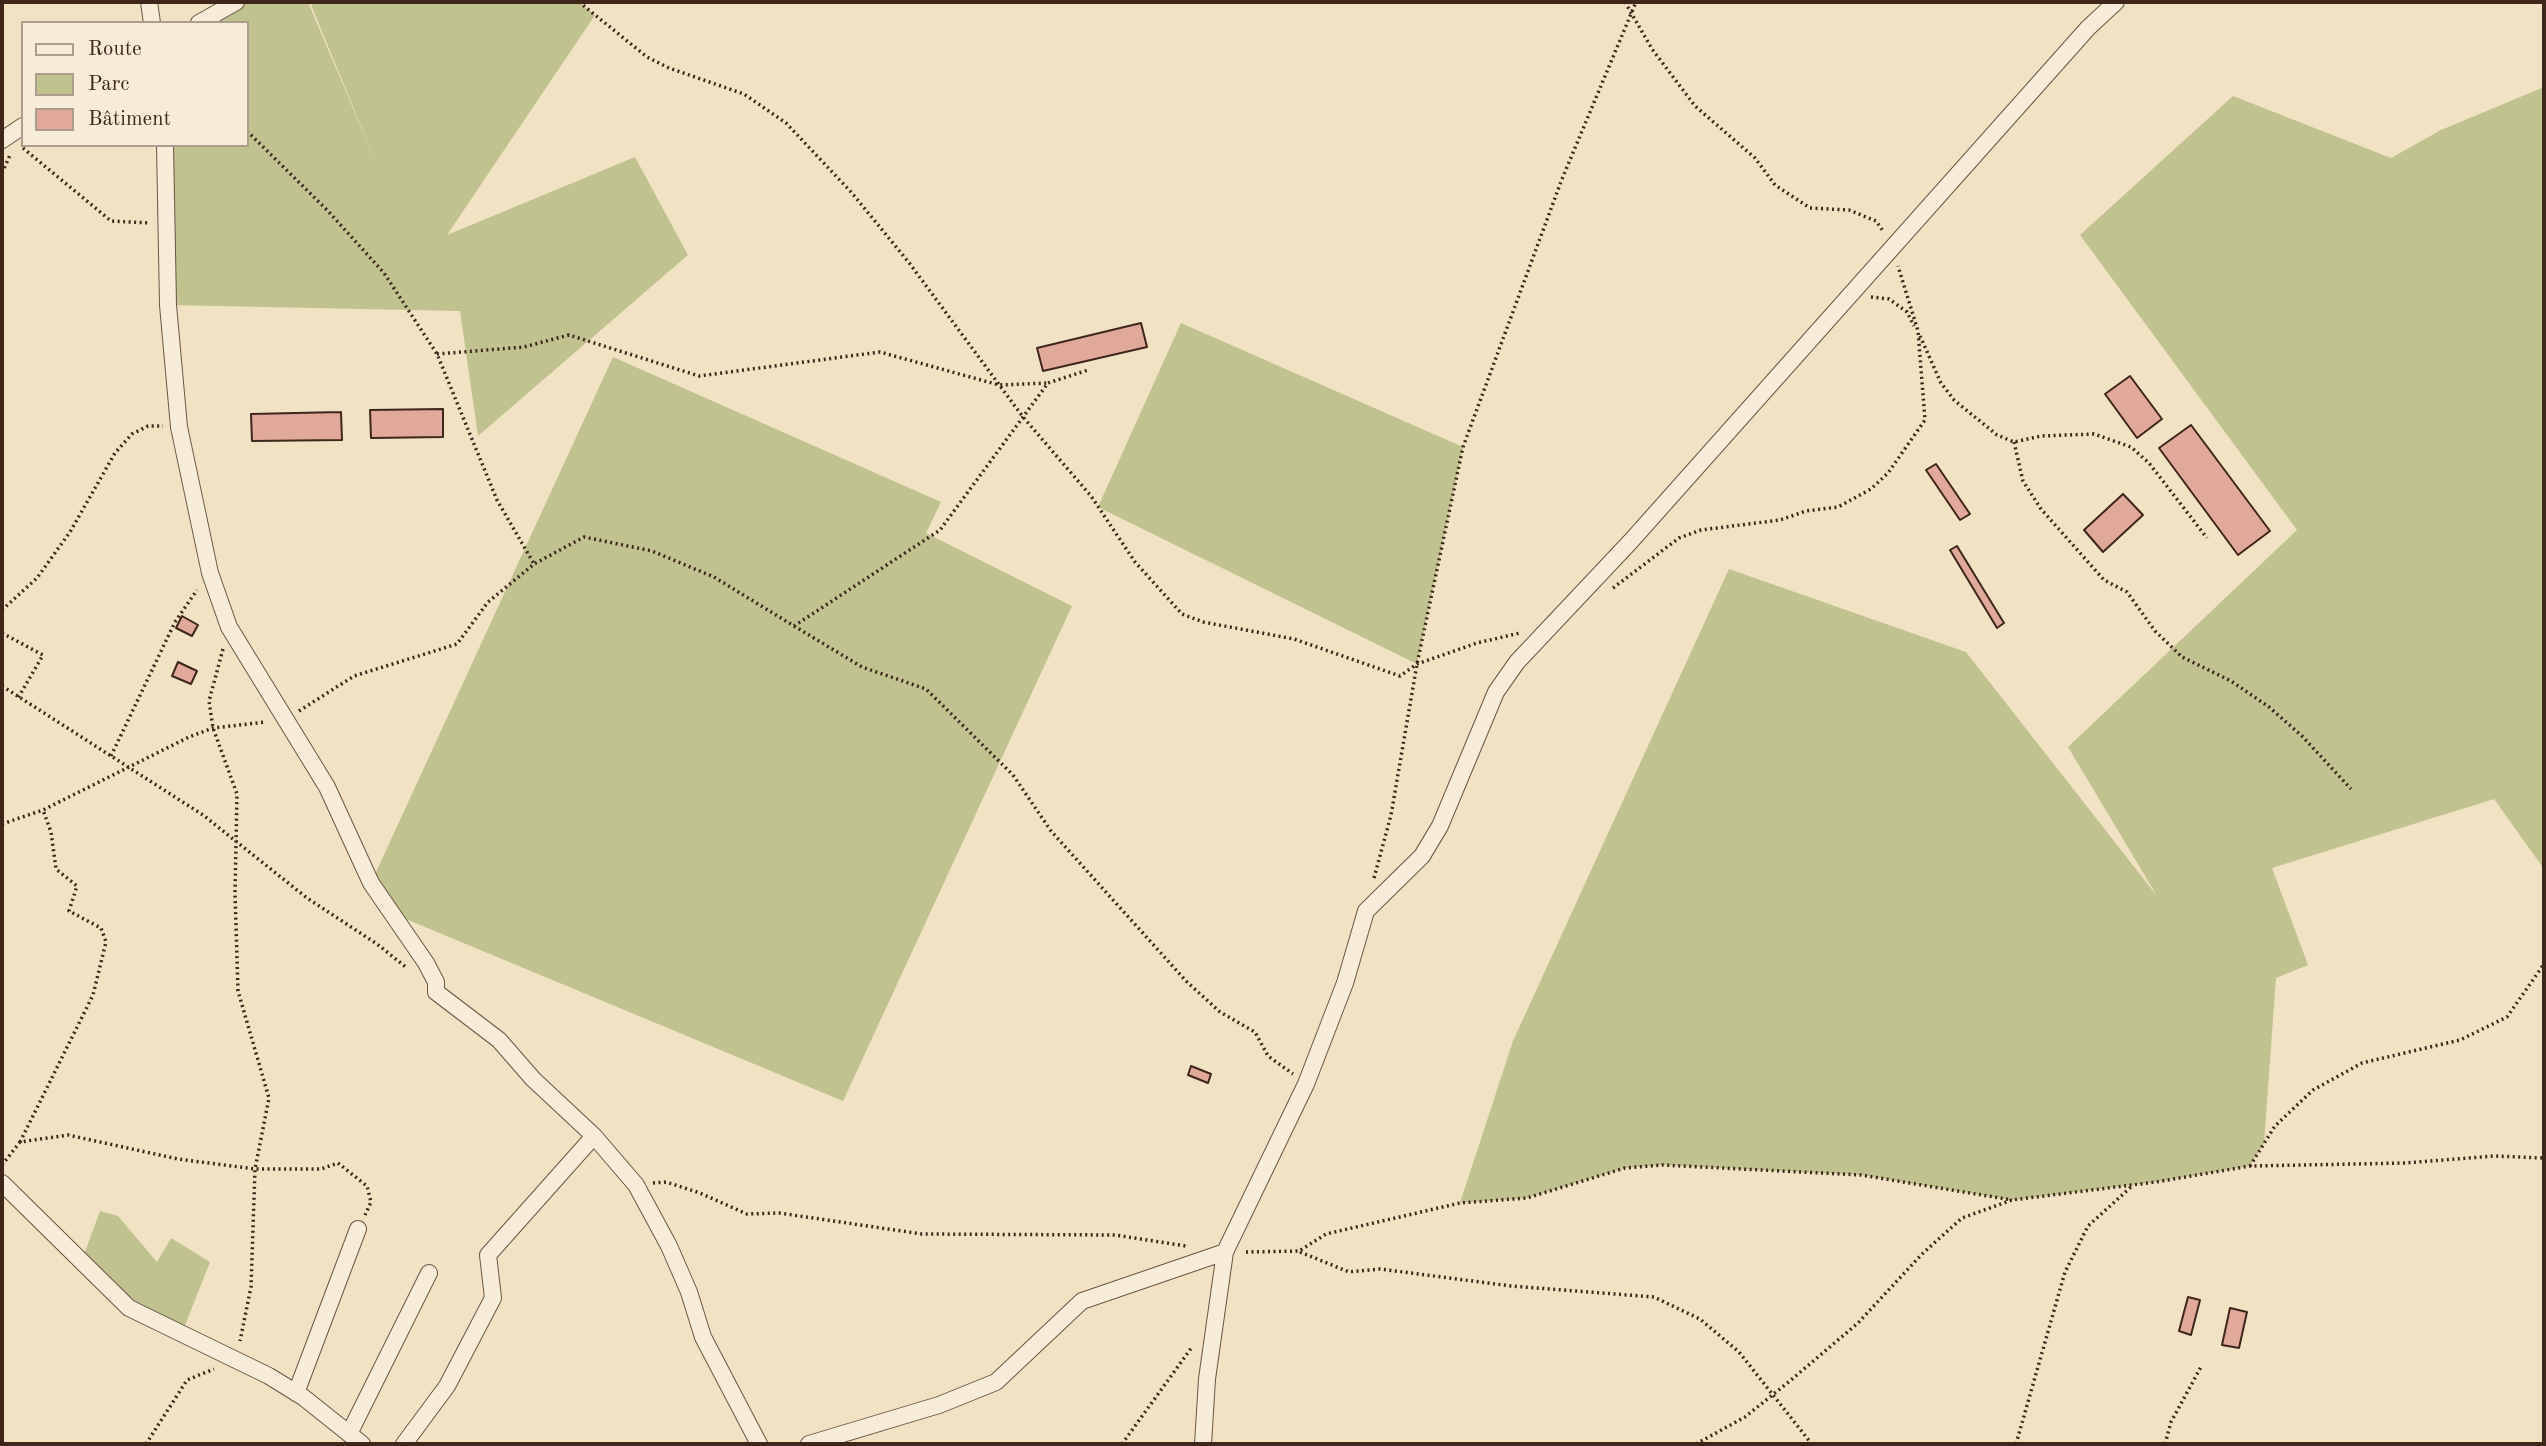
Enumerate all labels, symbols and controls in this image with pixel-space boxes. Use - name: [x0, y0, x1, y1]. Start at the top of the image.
- legend: [21, 21, 248, 147]
- text: Route: [88, 39, 142, 60]
- text: Parc: [88, 74, 130, 95]
- text: Bâtiment: [88, 109, 171, 130]

